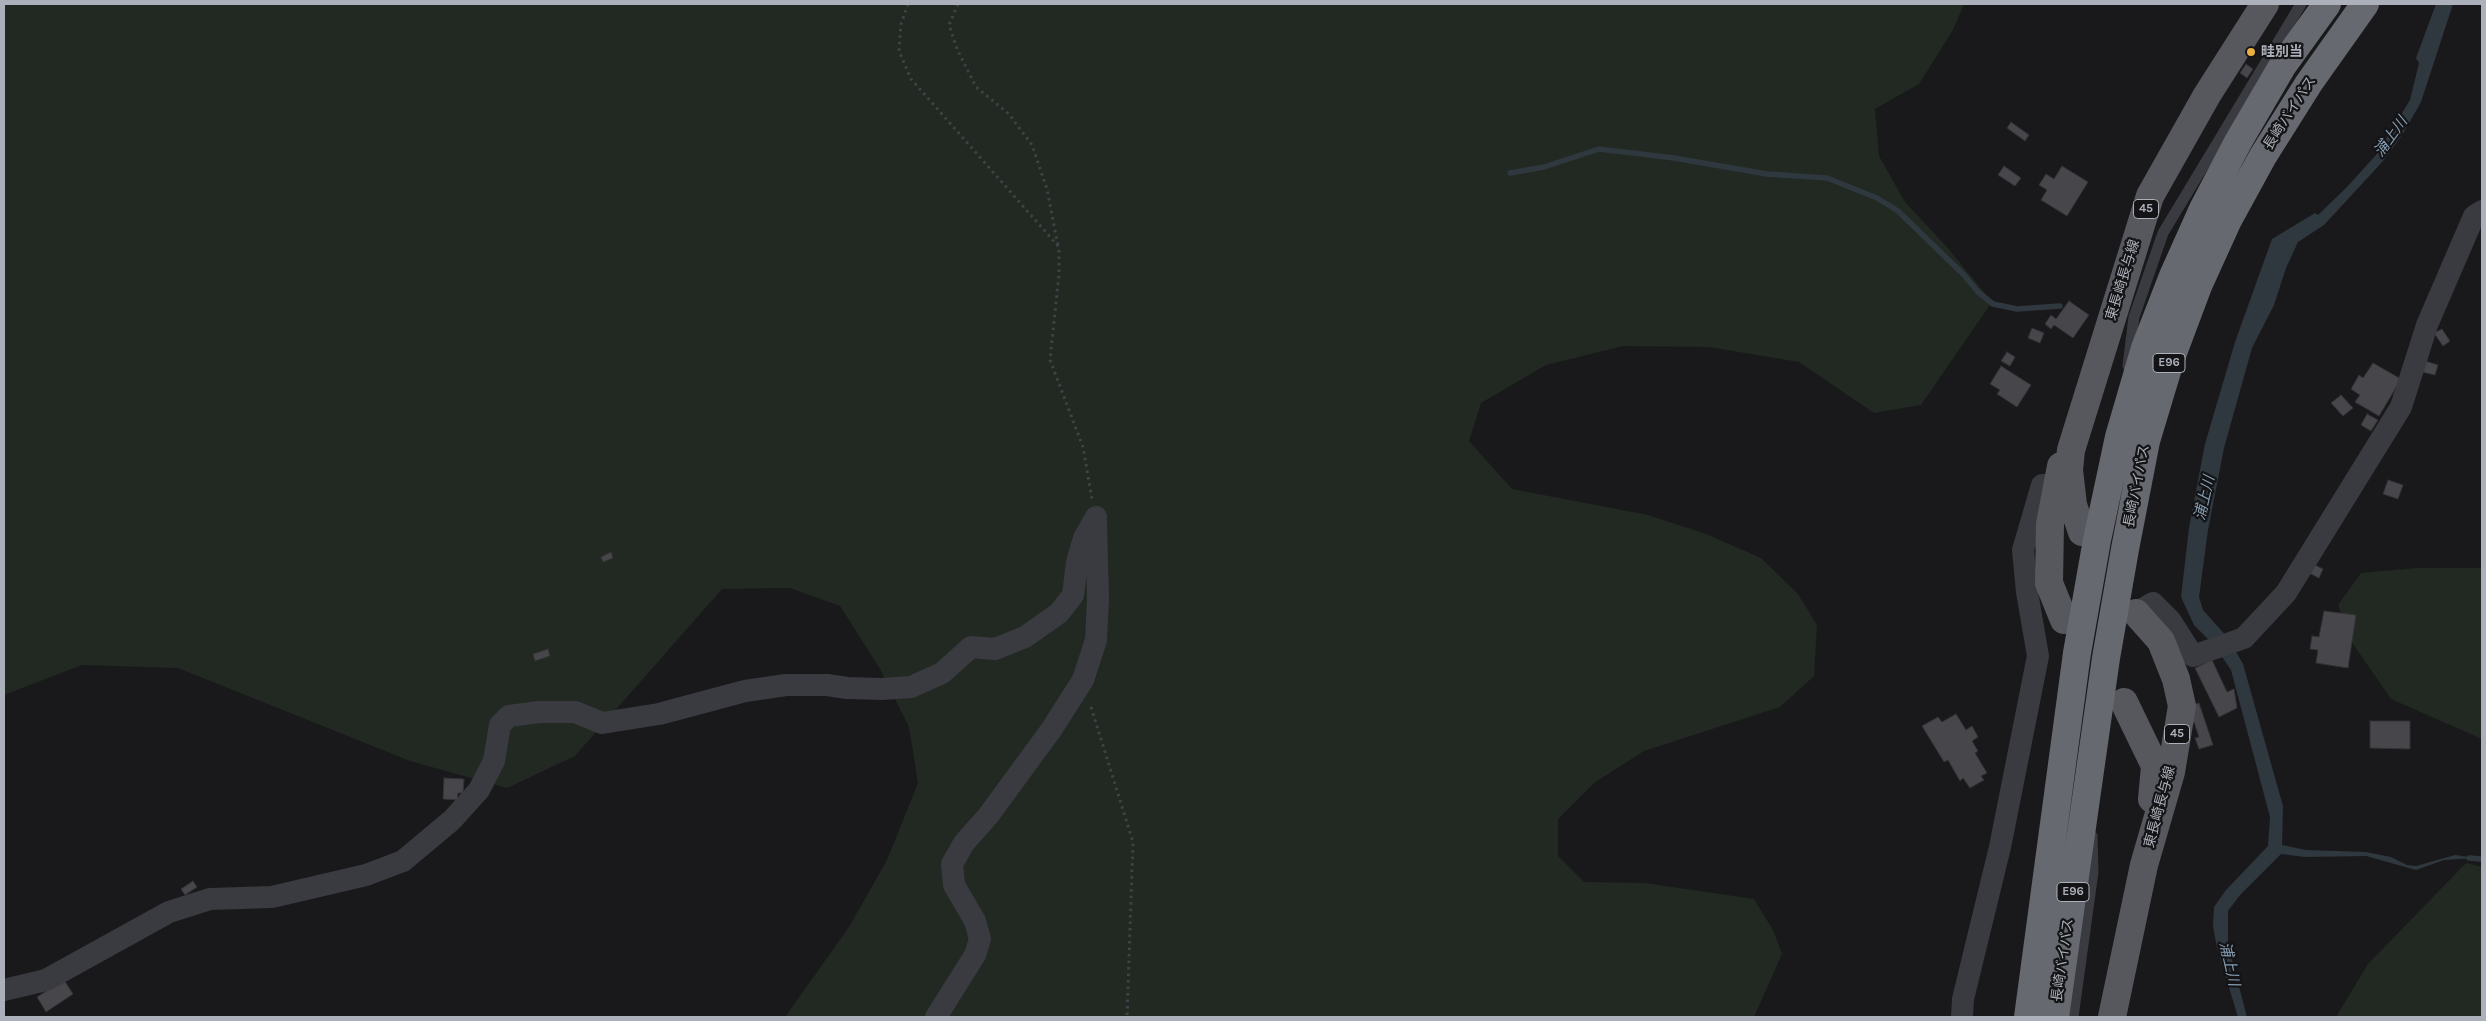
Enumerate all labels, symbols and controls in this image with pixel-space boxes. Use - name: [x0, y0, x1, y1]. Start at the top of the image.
- place label: 畦別当: [2261, 44, 2303, 60]
- marker: 畦別当: [2245, 46, 2257, 58]
- street label: 長崎バイパス: [2260, 73, 2320, 153]
- water label: 浦上川: [2370, 114, 2412, 160]
- road number: 45: [2134, 200, 2158, 218]
- street label: 東長崎長与線: [2103, 237, 2143, 323]
- road number: E96: [2153, 353, 2185, 372]
- street label: 長崎バイパス: [2121, 443, 2153, 529]
- water label: 浦上川: [2191, 474, 2219, 522]
- road number: 45: [2164, 724, 2190, 744]
- street label: 東長崎長与線: [2141, 764, 2179, 850]
- road number: E96: [2057, 882, 2089, 902]
- street label: 長崎バイパス: [2049, 917, 2077, 1003]
- water label: 浦上川: [2215, 940, 2243, 988]

